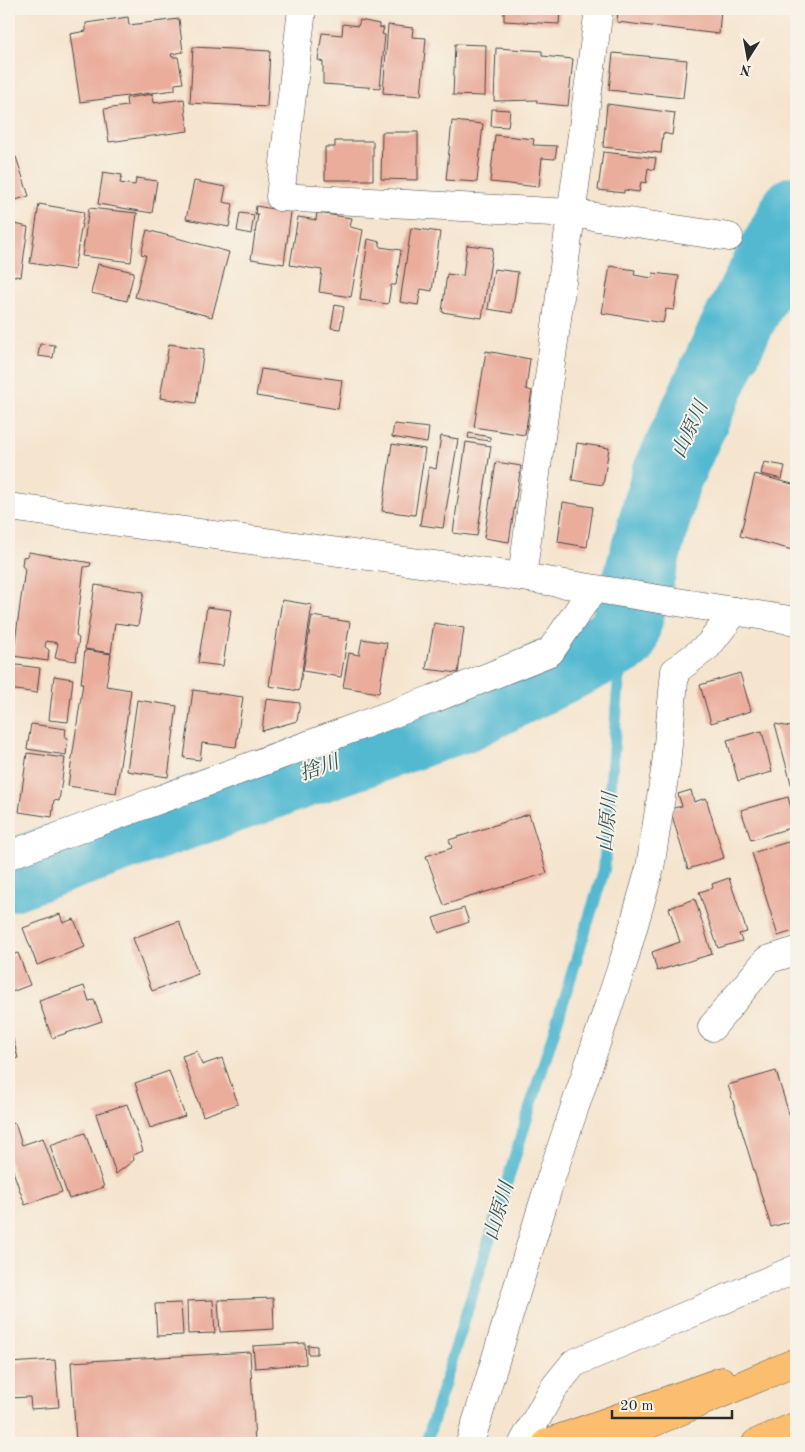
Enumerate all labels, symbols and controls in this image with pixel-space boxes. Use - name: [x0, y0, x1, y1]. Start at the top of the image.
- north arrow: [722, 32, 772, 82]
- text: N: [739, 62, 752, 78]
- water label: 山原川: [667, 396, 713, 461]
- water label: 捨川: [297, 750, 344, 785]
- water label: 山原川: [594, 789, 622, 853]
- water label: 山原川: [480, 1177, 519, 1243]
- scale bar: [612, 1387, 732, 1419]
- text: 20 m: [620, 1399, 654, 1414]

